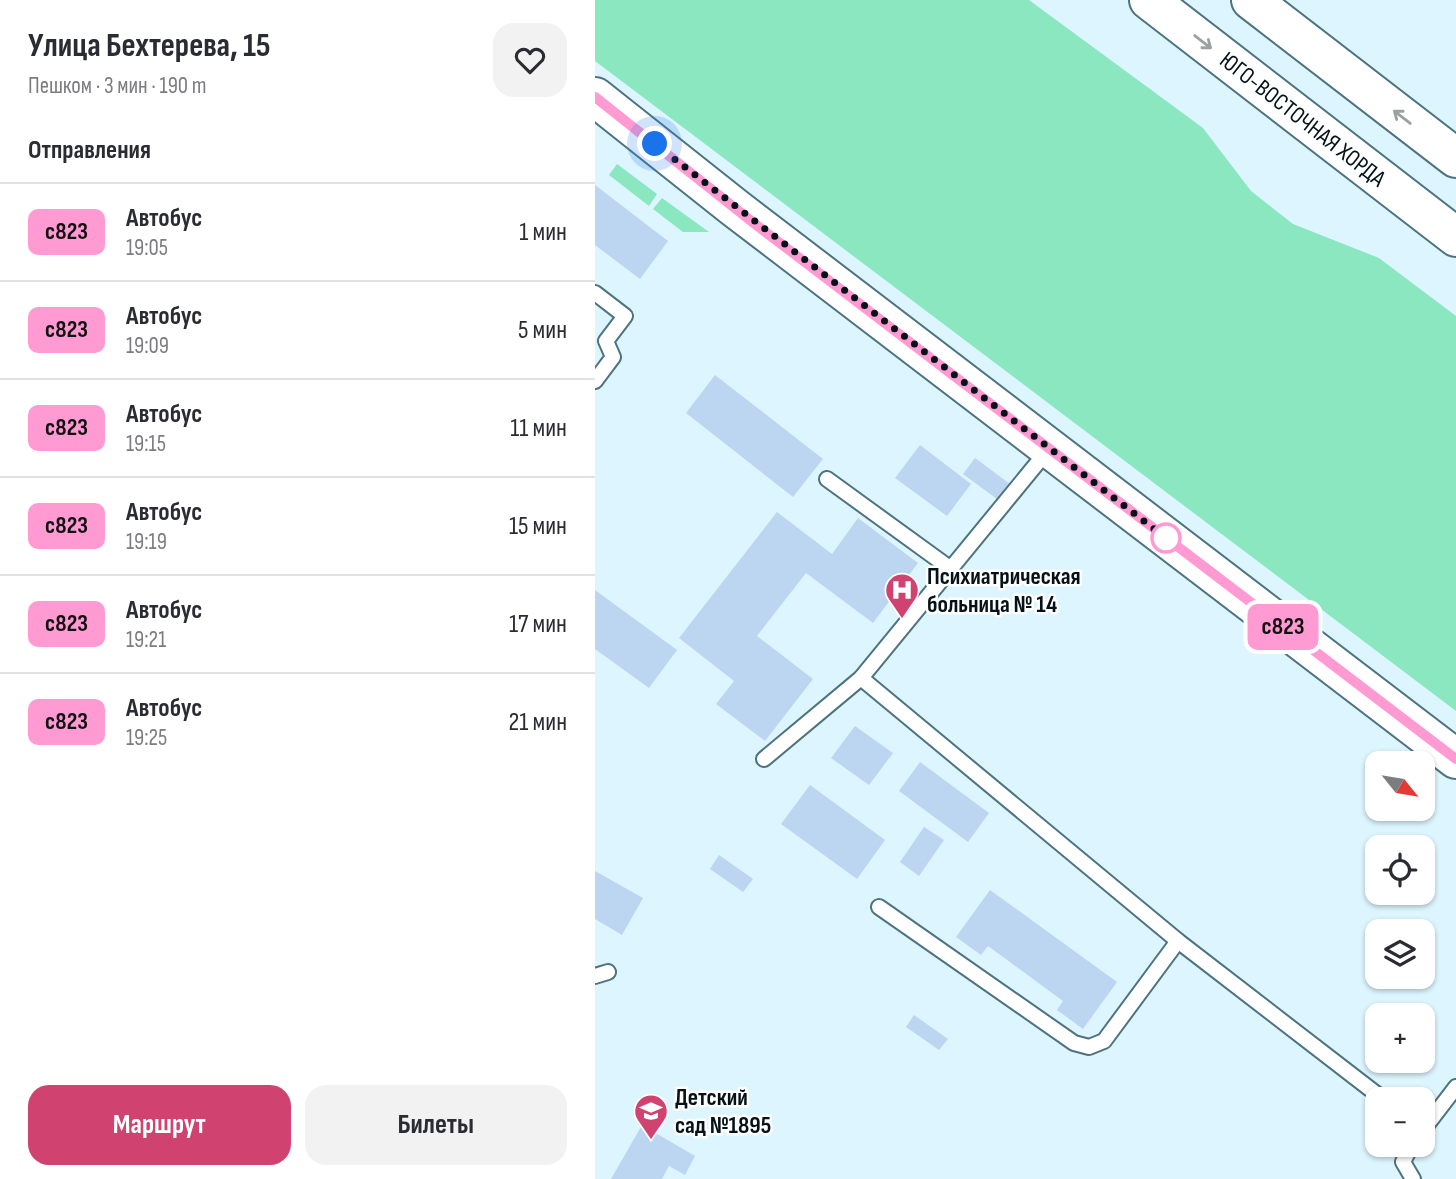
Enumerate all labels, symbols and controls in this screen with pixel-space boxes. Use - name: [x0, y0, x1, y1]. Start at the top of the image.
- button: heart: [493, 23, 567, 97]
- text: Улица Бехтерева, 15: [28, 26, 270, 66]
- one-way arrow: [1194, 34, 1212, 49]
- street label: ЮГО-ВОСТОЧНАЯ ХОРДА: [1214, 46, 1392, 194]
- text: Пешком · 3 мин · 190 m: [28, 72, 207, 100]
- one-way arrow: [1393, 109, 1412, 124]
- your location: [637, 126, 672, 161]
- text: Отправления: [28, 135, 151, 166]
- text: Автобус: [126, 203, 202, 234]
- text: с823: [45, 217, 88, 246]
- text: 1 мин: [519, 217, 567, 248]
- text: 19:05: [126, 234, 168, 262]
- text: Автобус: [126, 301, 202, 332]
- text: с823: [45, 315, 88, 344]
- text: 5 мин: [518, 315, 567, 346]
- text: 19:09: [126, 332, 169, 360]
- text: Автобус: [126, 399, 202, 430]
- text: с823: [45, 413, 88, 442]
- text: 11 мин: [510, 413, 567, 444]
- text: 19:15: [126, 430, 166, 458]
- text: Автобус: [126, 497, 202, 528]
- text: с823: [45, 511, 88, 540]
- text: 15 мин: [509, 511, 567, 542]
- unlabelled marker: [1151, 523, 1181, 553]
- text: 19:19: [126, 528, 167, 556]
- place label: Психиатрическая больница № 14: [927, 562, 1081, 619]
- hospital icon: Психиатрическая больница № 14: [883, 571, 921, 620]
- text: Автобус: [126, 595, 202, 626]
- line badge: с823: [1234, 604, 1332, 650]
- text: с823: [45, 609, 88, 638]
- text: 17 мин: [509, 609, 567, 640]
- text: с823: [1262, 612, 1304, 641]
- text: 19:21: [126, 626, 166, 654]
- text: Автобус: [126, 693, 202, 724]
- text: с823: [45, 707, 88, 736]
- text: 21 мин: [509, 707, 567, 738]
- text: 19:25: [126, 724, 167, 752]
- north arrow: [1365, 751, 1435, 821]
- map controls: [1365, 751, 1435, 1157]
- button: locate: [1365, 835, 1435, 905]
- button: layers: [1365, 919, 1435, 989]
- button: +: [1365, 1003, 1435, 1073]
- place label: Детский сад №1895: [675, 1083, 771, 1140]
- button: Маршрут: [28, 1085, 291, 1165]
- button: Билеты: [305, 1085, 567, 1165]
- button: −: [1365, 1087, 1435, 1157]
- school or university icon: Детский сад №1895: [632, 1092, 670, 1141]

